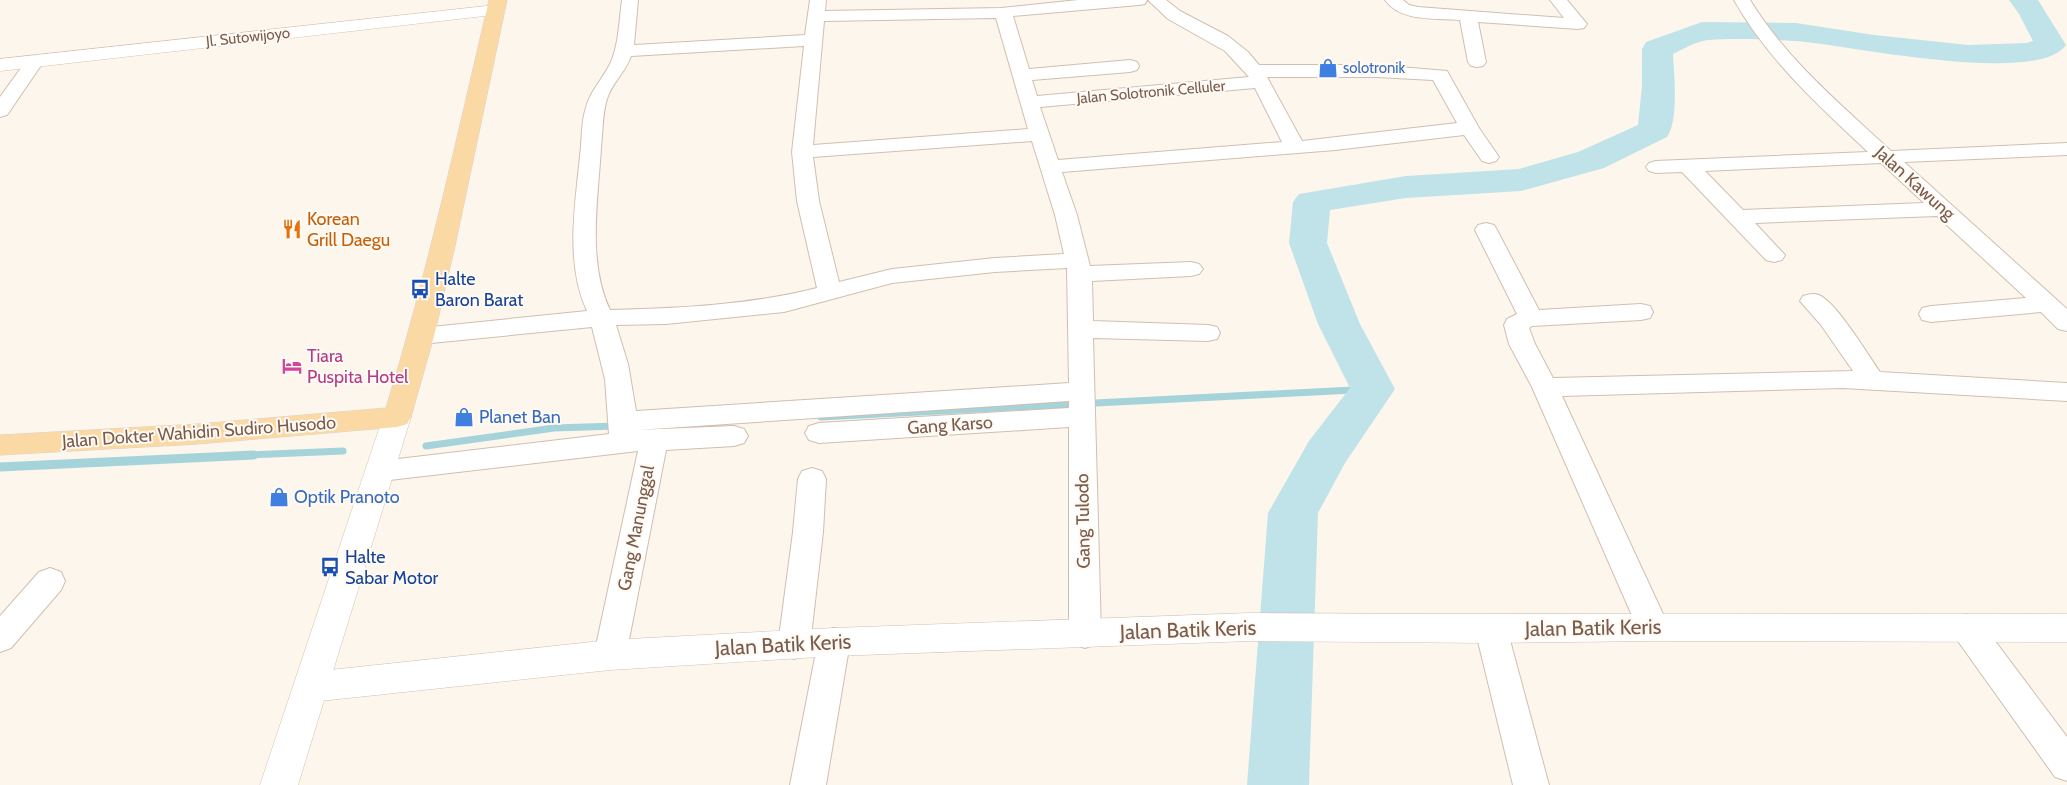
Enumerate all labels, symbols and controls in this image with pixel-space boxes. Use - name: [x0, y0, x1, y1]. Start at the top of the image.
- street label: Jl. Sutowijoyo: [204, 24, 291, 50]
- shop icon: solotronik: [1317, 57, 1339, 79]
- place label: solotronik: [1343, 59, 1405, 77]
- street label: Jalan Solotronik Celluler: [1075, 77, 1226, 108]
- street label: Jalan Kawung: [1870, 141, 1960, 225]
- place label: Korean Grill Daegu: [307, 208, 390, 251]
- restaurant icon: Korean Grill Daegu: [281, 218, 303, 240]
- place label: Halte Baron Barat: [435, 268, 523, 311]
- bus stop icon: Halte Baron Barat: [409, 278, 431, 300]
- place label: Tiara Puspita Hotel: [307, 345, 409, 388]
- hotel icon: Tiara Puspita Hotel: [281, 355, 303, 377]
- shop icon: Planet Ban: [453, 406, 475, 428]
- place label: Planet Ban: [479, 406, 561, 428]
- street label: Jalan Dokter Wahidin Sudiro Husodo: [60, 411, 337, 453]
- street label: Gang Karso: [906, 411, 994, 439]
- street label: Gang Manunggal: [613, 463, 659, 593]
- street label: Gang Tulodo: [1071, 473, 1095, 569]
- shop icon: Optik Pranoto: [268, 486, 290, 508]
- place label: Optik Pranoto: [294, 486, 400, 508]
- place label: Halte Sabar Motor: [345, 546, 439, 589]
- bus stop icon: Halte Sabar Motor: [319, 556, 341, 578]
- street label: Jalan Batik Keris: [1524, 614, 1662, 641]
- street label: Jalan Batik Keris: [1118, 615, 1257, 644]
- street label: Jalan Batik Keris: [713, 628, 852, 661]

